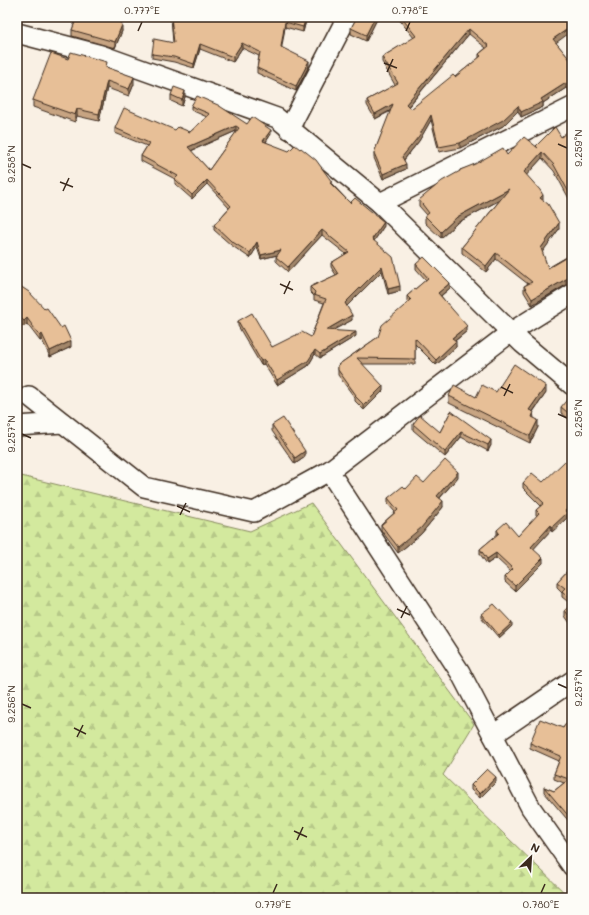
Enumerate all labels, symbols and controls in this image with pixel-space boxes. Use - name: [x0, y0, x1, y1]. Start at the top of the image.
- text: 0.777°E: [124, 3, 160, 17]
- text: 0.778°E: [392, 3, 428, 17]
- text: 9.259°N: [571, 129, 585, 167]
- text: 9.258°N: [4, 145, 18, 183]
- text: 9.258°N: [571, 399, 585, 437]
- text: 9.257°N: [4, 415, 18, 453]
- text: 9.257°N: [571, 669, 585, 707]
- text: 9.256°N: [4, 685, 18, 723]
- north arrow: [511, 837, 551, 877]
- text: N: [528, 839, 542, 856]
- text: 0.779°E: [255, 897, 291, 911]
- text: 0.780°E: [523, 897, 560, 911]

